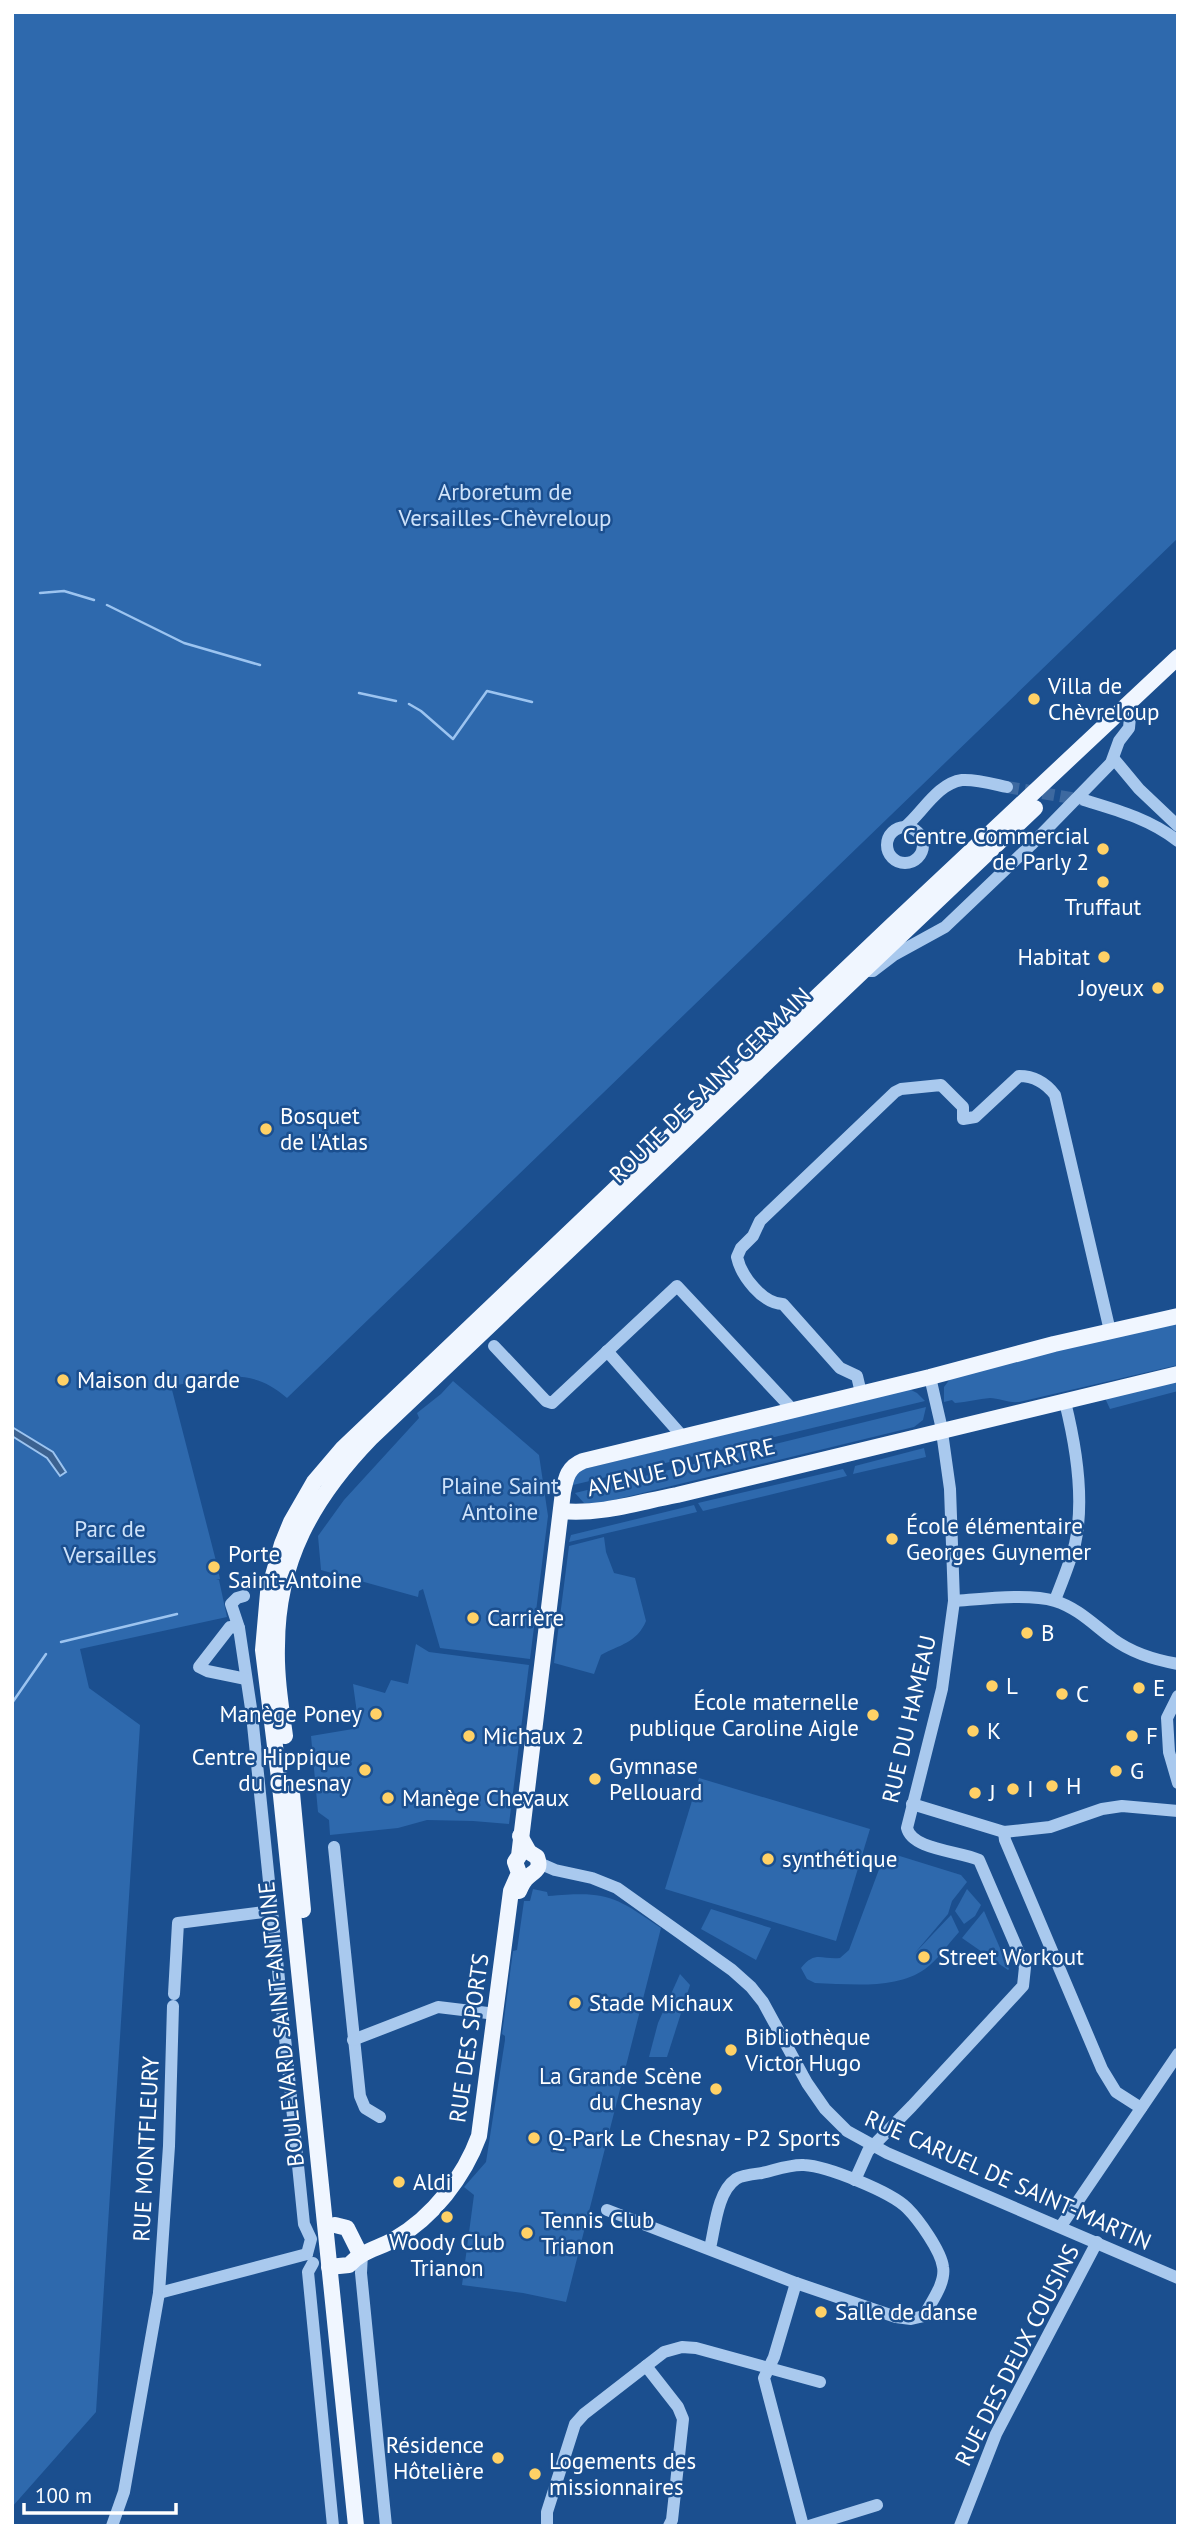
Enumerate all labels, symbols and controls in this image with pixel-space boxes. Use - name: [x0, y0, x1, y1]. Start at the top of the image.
- park label: Arboretum de Versailles-Chèvreloup: [398, 477, 611, 532]
- place label: Villa de Chèvreloup: [1047, 671, 1159, 726]
- marker: Villa de Chèvreloup: [1026, 691, 1042, 707]
- place label: Centre Commercial de Parly 2: [903, 821, 1089, 876]
- marker: Centre Commercial de Parly 2: [1095, 841, 1111, 857]
- marker: Truffaut: [1095, 874, 1111, 890]
- place label: Truffaut: [1065, 892, 1142, 921]
- place label: Habitat: [1018, 942, 1090, 971]
- marker: Habitat: [1096, 949, 1112, 965]
- place label: Joyeux: [1078, 973, 1144, 1002]
- marker: Joyeux: [1150, 980, 1166, 996]
- street label: ROUTE DE SAINT-GERMAIN: [603, 981, 816, 1189]
- place label: Bosquet de l'Atlas: [280, 1101, 368, 1156]
- marker: Bosquet de l'Atlas: [258, 1121, 274, 1137]
- place label: Maison du garde: [77, 1365, 240, 1394]
- marker: Maison du garde: [55, 1372, 71, 1388]
- street label: AVENUE DUTARTRE: [584, 1431, 778, 1502]
- park label: Plaine Saint Antoine: [441, 1471, 559, 1526]
- place label: École élémentaire Georges Guynemer: [906, 1511, 1091, 1566]
- park label: Parc de Versailles: [62, 1514, 157, 1569]
- marker: École élémentaire Georges Guynemer: [884, 1531, 900, 1547]
- place label: Porte Saint-Antoine: [228, 1539, 362, 1594]
- marker: Porte Saint-Antoine: [206, 1559, 222, 1575]
- place label: Carrière: [487, 1603, 564, 1632]
- marker: Carrière: [465, 1610, 481, 1626]
- place label: B: [1041, 1618, 1054, 1647]
- marker: B: [1019, 1625, 1035, 1641]
- street label: RUE DU HAMEAU: [875, 1632, 942, 1806]
- place label: L: [1006, 1671, 1018, 1700]
- place label: E: [1153, 1673, 1165, 1702]
- marker: L: [984, 1678, 1000, 1694]
- place label: C: [1076, 1679, 1089, 1708]
- marker: E: [1131, 1680, 1147, 1696]
- marker: C: [1054, 1686, 1070, 1702]
- place label: École maternelle publique Caroline Aigle: [629, 1687, 859, 1742]
- place label: Manège Poney: [219, 1699, 362, 1728]
- marker: Manège Poney: [368, 1706, 384, 1722]
- marker: École maternelle publique Caroline Aigle: [865, 1707, 881, 1723]
- place label: K: [987, 1716, 1001, 1745]
- place label: Michaux 2: [483, 1721, 584, 1750]
- place label: F: [1146, 1721, 1158, 1750]
- marker: K: [965, 1723, 981, 1739]
- marker: Michaux 2: [461, 1728, 477, 1744]
- marker: F: [1124, 1728, 1140, 1744]
- place label: Centre Hippique du Chesnay: [192, 1742, 351, 1797]
- place label: Gymnase Pellouard: [609, 1751, 702, 1806]
- place label: G: [1130, 1756, 1144, 1785]
- marker: Centre Hippique du Chesnay: [357, 1762, 373, 1778]
- marker: G: [1108, 1763, 1124, 1779]
- marker: Gymnase Pellouard: [587, 1771, 603, 1787]
- place label: H: [1066, 1771, 1081, 1800]
- place label: I: [1027, 1774, 1034, 1803]
- place label: J: [988, 1778, 996, 1807]
- marker: H: [1044, 1778, 1060, 1794]
- marker: I: [1005, 1781, 1021, 1797]
- place label: Manège Chevaux: [402, 1783, 570, 1812]
- marker: J: [967, 1785, 983, 1801]
- marker: Manège Chevaux: [380, 1790, 396, 1806]
- place label: synthétique: [782, 1844, 897, 1873]
- marker: synthétique: [760, 1851, 776, 1867]
- street label: BOULEVARD SAINT-ANTOINE: [251, 1880, 310, 2168]
- place label: Street Workout: [938, 1942, 1084, 1971]
- marker: Street Workout: [916, 1949, 932, 1965]
- street label: RUE DES SPORTS: [442, 1951, 495, 2124]
- place label: Stade Michaux: [589, 1988, 734, 2017]
- marker: Stade Michaux: [567, 1995, 583, 2011]
- place label: Bibliothèque Victor Hugo: [744, 2022, 870, 2077]
- marker: Bibliothèque Victor Hugo: [723, 2042, 739, 2058]
- street label: RUE MONTFLEURY: [126, 2055, 165, 2242]
- place label: La Grande Scène du Chesnay: [539, 2061, 702, 2116]
- marker: La Grande Scène du Chesnay: [708, 2081, 724, 2097]
- street label: RUE CARUEL DE SAINT-MARTIN: [860, 2103, 1156, 2256]
- place label: Q-Park Le Chesnay - P2 Sports: [548, 2123, 840, 2152]
- marker: Q-Park Le Chesnay - P2 Sports: [526, 2130, 542, 2146]
- place label: Aldi: [413, 2167, 452, 2196]
- marker: Aldi: [391, 2174, 407, 2190]
- place label: Tennis Club Trianon: [541, 2205, 654, 2260]
- marker: Woody Club Trianon: [439, 2209, 455, 2225]
- marker: Tennis Club Trianon: [519, 2225, 535, 2241]
- place label: Woody Club Trianon: [389, 2227, 505, 2282]
- street label: RUE DES DEUX COUSINS: [948, 2239, 1085, 2470]
- place label: Salle de danse: [835, 2297, 978, 2326]
- marker: Salle de danse: [813, 2304, 829, 2320]
- place label: Résidence Hôtelière: [386, 2430, 484, 2485]
- place label: Logements des missionnaires: [549, 2446, 696, 2501]
- marker: Résidence Hôtelière: [490, 2450, 506, 2466]
- marker: Logements des missionnaires: [527, 2466, 543, 2482]
- scale bar: [24, 2472, 177, 2516]
- text: 100 m: [35, 2482, 92, 2509]

